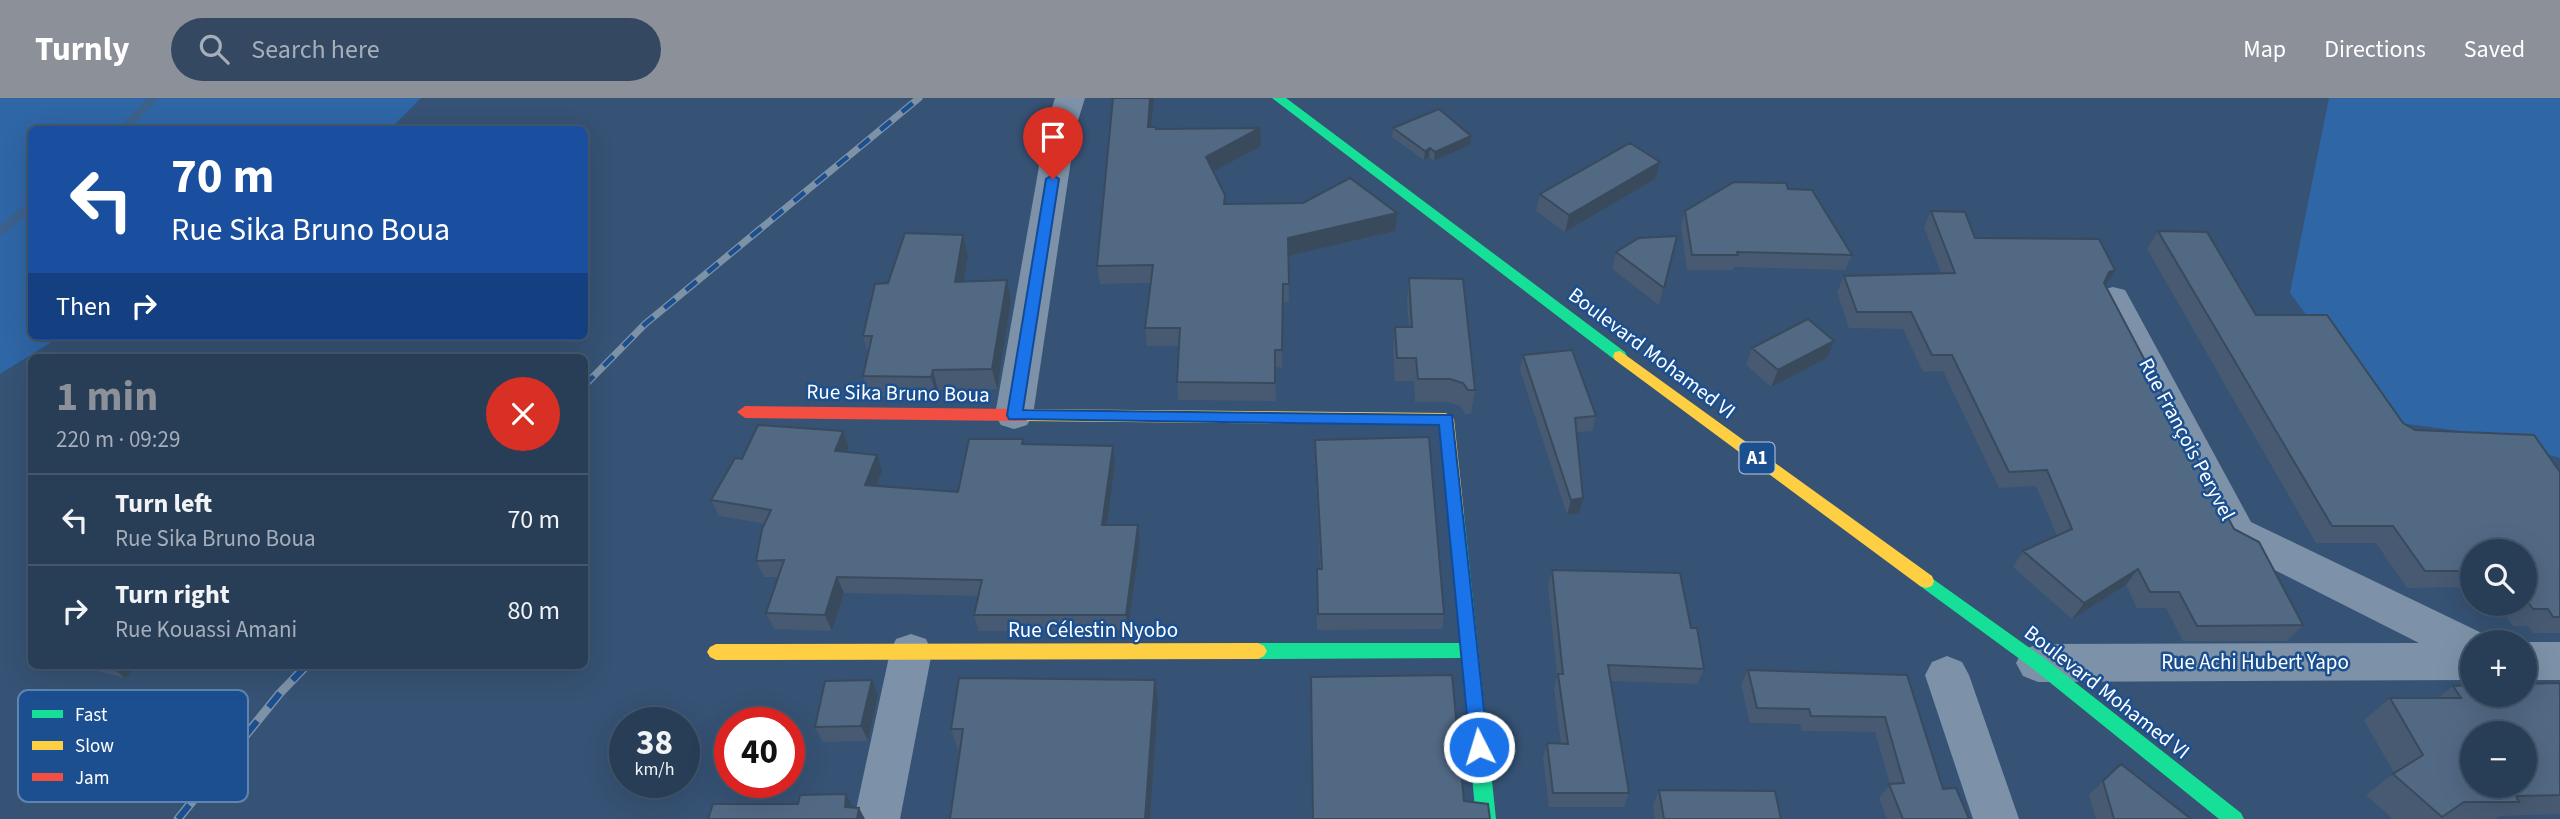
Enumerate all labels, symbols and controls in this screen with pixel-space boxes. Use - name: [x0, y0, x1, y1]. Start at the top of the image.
- search box: [171, 18, 661, 81]
- text: Turnly: [35, 26, 129, 73]
- icon: search: [195, 30, 233, 68]
- text: Search here: [251, 31, 380, 68]
- text: Map: [2243, 32, 2286, 67]
- text: Directions: [2324, 32, 2426, 67]
- text: Saved: [2464, 32, 2525, 67]
- pin: [1023, 107, 1083, 179]
- icon: arrive: [1034, 118, 1072, 156]
- text: 70 m: [171, 142, 275, 212]
- icon: left: [56, 154, 147, 245]
- text: Rue Sika Bruno Boua: [171, 207, 450, 253]
- street label: Boulevard Mohamed VI: [1562, 280, 1742, 426]
- icon: right: [125, 287, 163, 325]
- text: Then: [56, 288, 111, 325]
- street label: Rue François Peryvel: [2131, 352, 2243, 526]
- text: 1 min: [56, 367, 158, 427]
- street label: Rue Sika Bruno Boua: [806, 376, 990, 410]
- button: close: [486, 377, 560, 451]
- text: 220 m · 09:29: [56, 423, 180, 456]
- road number: A1: [1740, 442, 1774, 474]
- text: Turn left: [115, 485, 212, 522]
- icon: left: [56, 501, 94, 539]
- text: 70 m: [507, 501, 560, 538]
- text: Rue Sika Bruno Boua: [115, 522, 316, 555]
- map controls: [2460, 539, 2537, 798]
- button: search: [2460, 539, 2537, 616]
- text: Turn right: [115, 576, 230, 613]
- icon: right: [56, 592, 94, 630]
- text: 80 m: [507, 592, 560, 629]
- text: Rue Kouassi Amani: [115, 613, 297, 646]
- street label: Rue Célestin Nyobo: [1008, 615, 1178, 645]
- street label: Boulevard Mohamed VI: [2018, 618, 2196, 766]
- button: +: [2460, 630, 2537, 707]
- street label: Rue Achi Hubert Yapo: [2161, 647, 2349, 677]
- legend: [18, 690, 248, 802]
- text: Fast: [75, 702, 108, 729]
- speed limit sign: 40: [714, 707, 805, 798]
- position arrow: [1442, 710, 1516, 784]
- text: 38: [636, 718, 673, 768]
- button: −: [2460, 721, 2537, 798]
- text: Slow: [75, 733, 114, 760]
- text: km/h: [635, 757, 674, 782]
- text: Jam: [75, 765, 109, 792]

